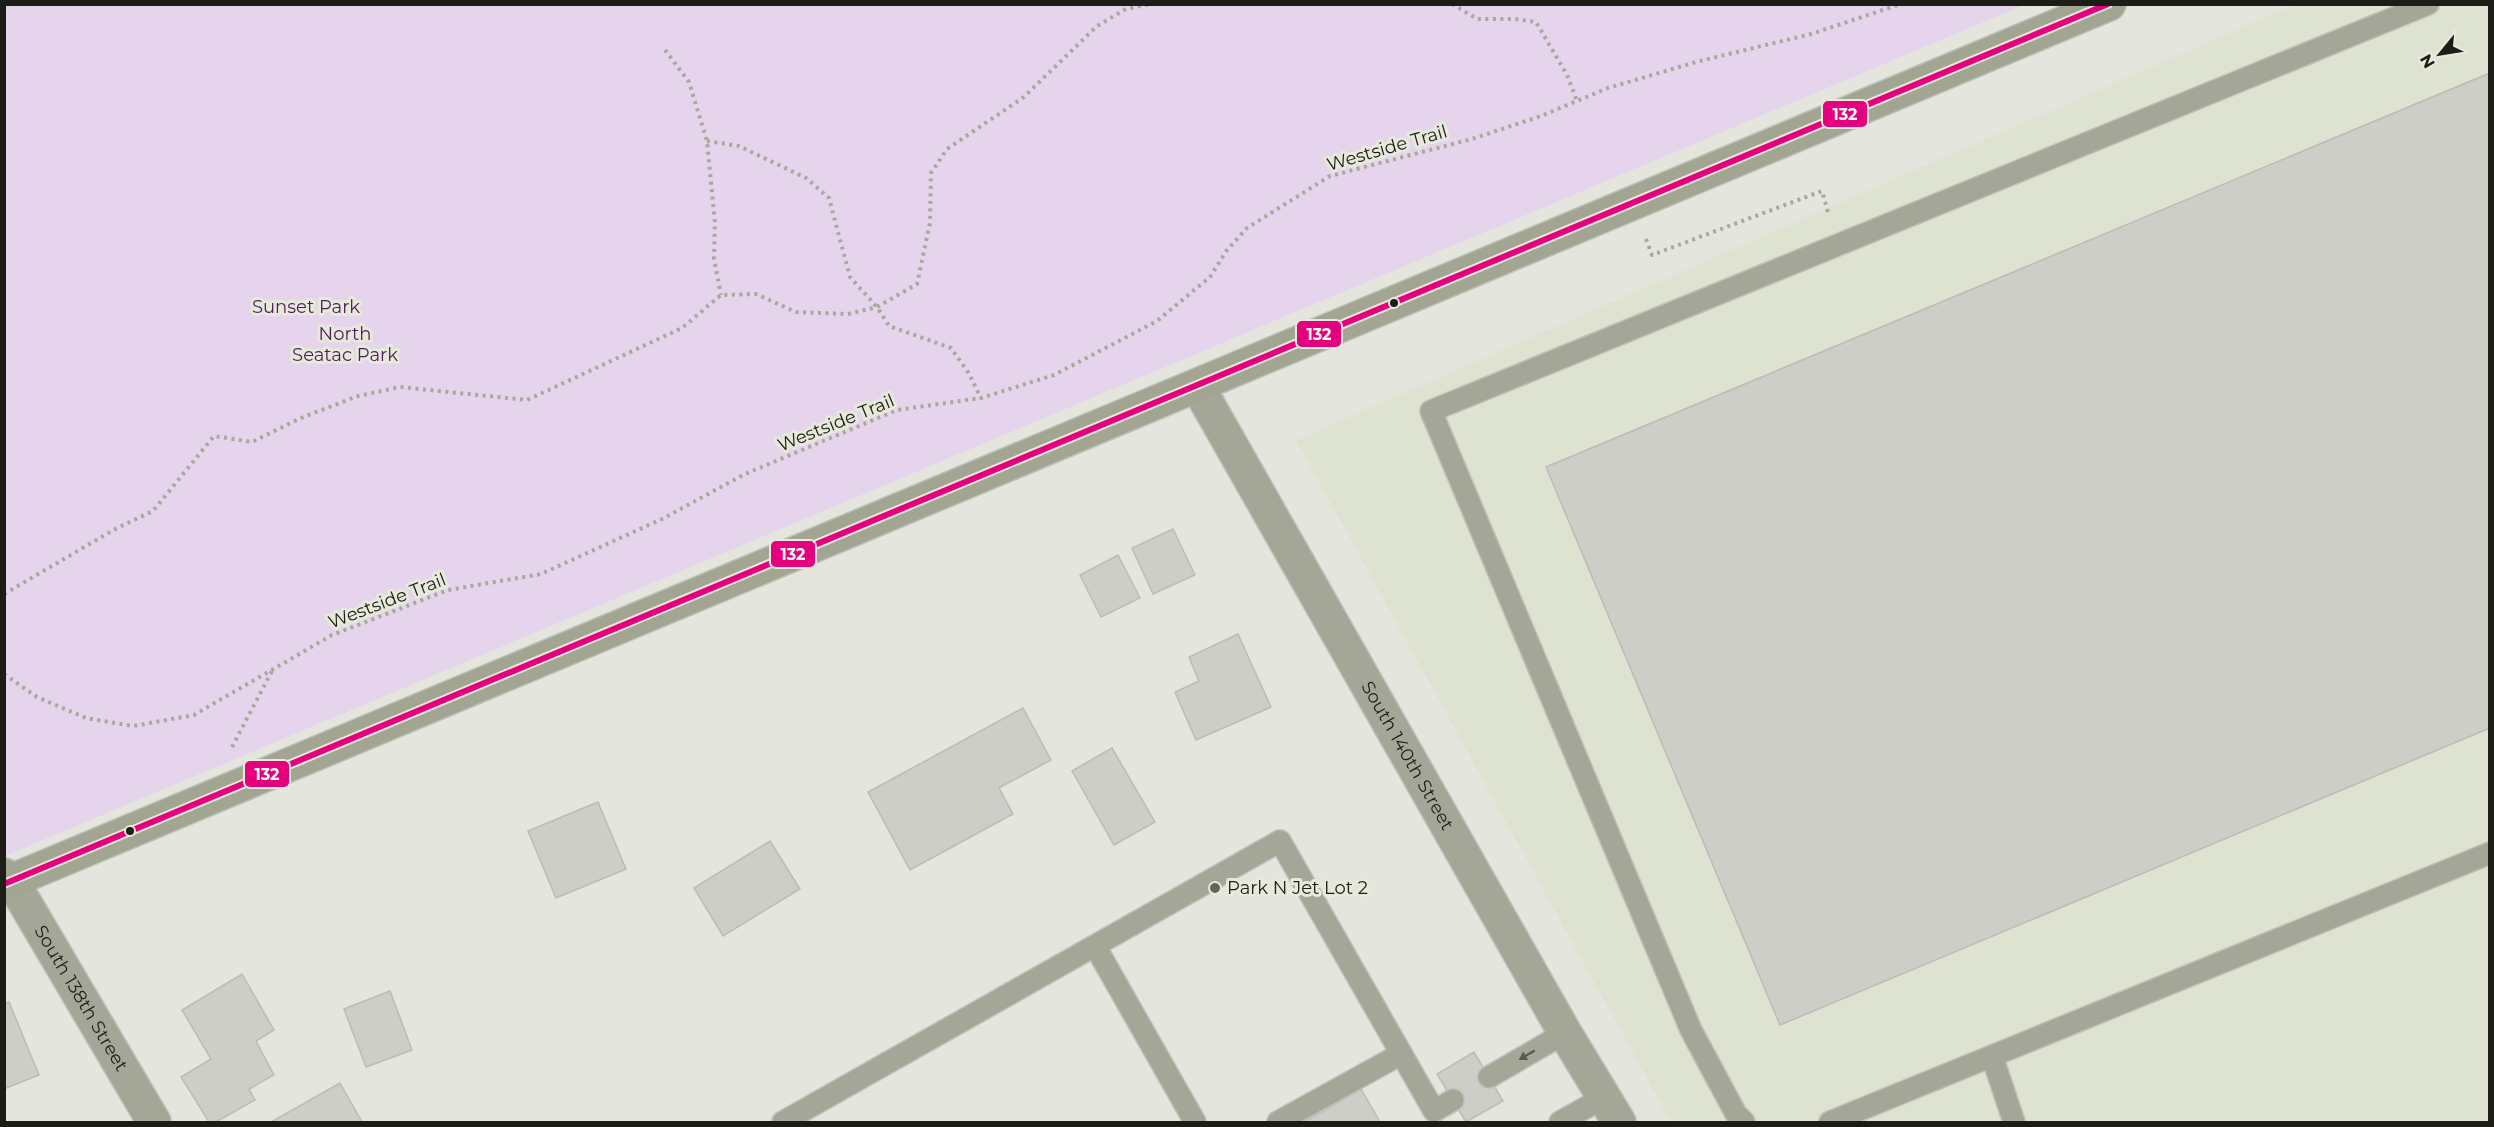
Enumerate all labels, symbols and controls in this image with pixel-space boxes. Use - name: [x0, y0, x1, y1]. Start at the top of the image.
- north arrow: [2410, 24, 2470, 84]
- text: N: [2416, 51, 2439, 72]
- line badge: 132: [1822, 100, 1868, 128]
- text: 132: [1832, 105, 1858, 124]
- street label: Westside Trail: [1324, 120, 1450, 176]
- park label: Sunset Park: [252, 296, 360, 318]
- unlabelled marker: [1388, 297, 1400, 309]
- line badge: 132: [1296, 320, 1342, 348]
- park label: North Seatac Park: [292, 323, 398, 366]
- text: 132: [1306, 325, 1332, 344]
- street label: Westside Trail: [774, 390, 898, 456]
- line badge: 132: [770, 540, 816, 568]
- text: 132: [780, 545, 806, 564]
- street label: Westside Trail: [325, 568, 449, 634]
- street label: South 140th Street: [1356, 677, 1458, 834]
- line badge: 132: [244, 760, 290, 788]
- text: 132: [254, 765, 280, 784]
- unlabelled marker: [124, 825, 136, 837]
- place label: Park N Jet Lot 2: [1227, 877, 1368, 899]
- marker: Park N Jet Lot 2: [1208, 881, 1222, 895]
- street label: South 138th Street: [30, 921, 133, 1075]
- one-way arrow: [1519, 1050, 1535, 1061]

